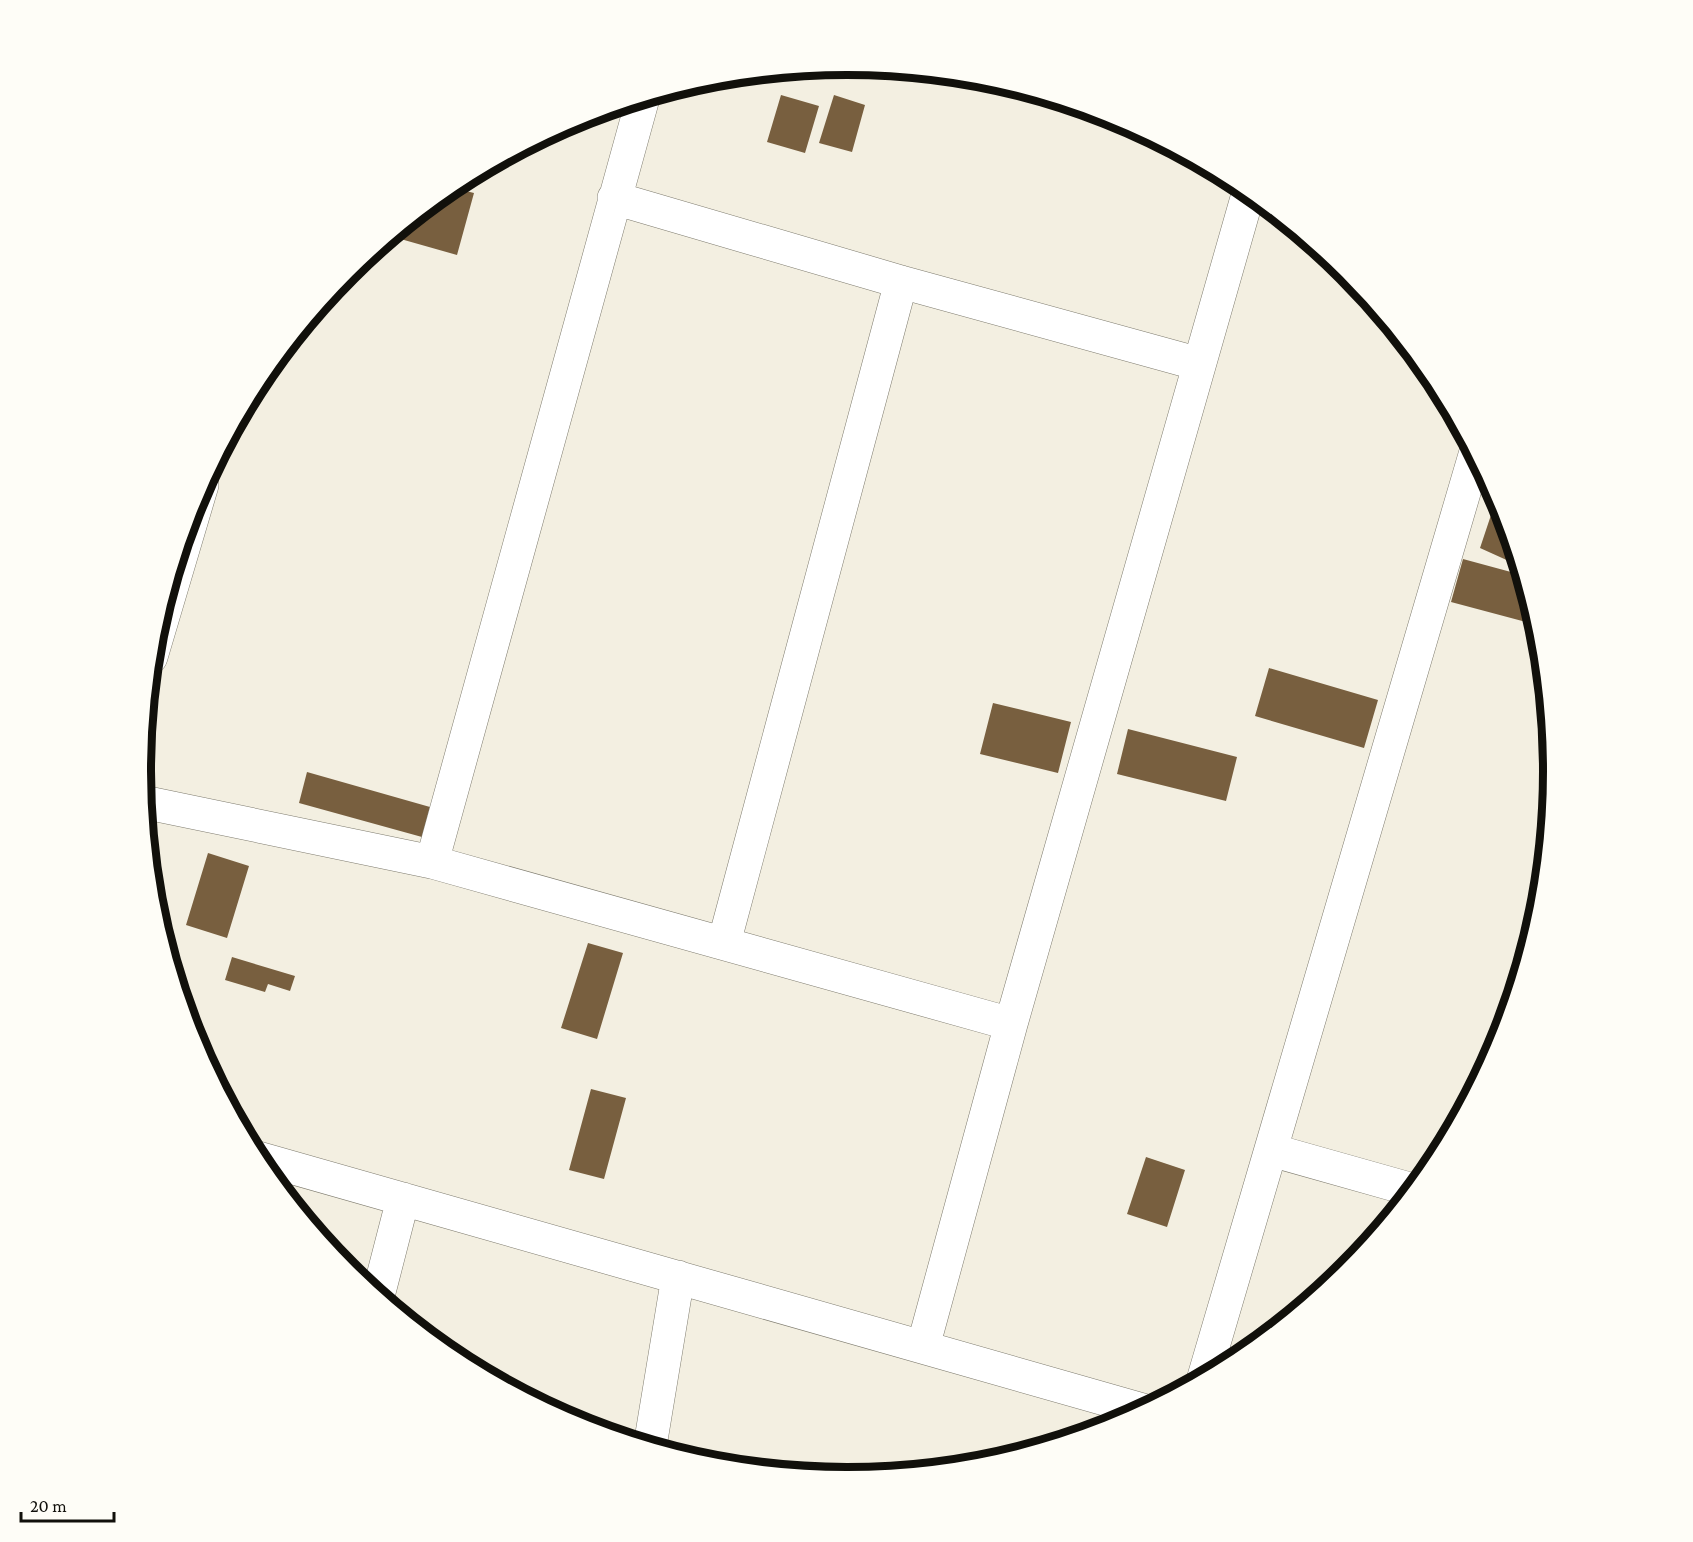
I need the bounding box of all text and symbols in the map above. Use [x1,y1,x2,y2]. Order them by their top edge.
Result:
scale bar [21,1485,114,1523]
text: 20 m [30,1496,67,1516]

